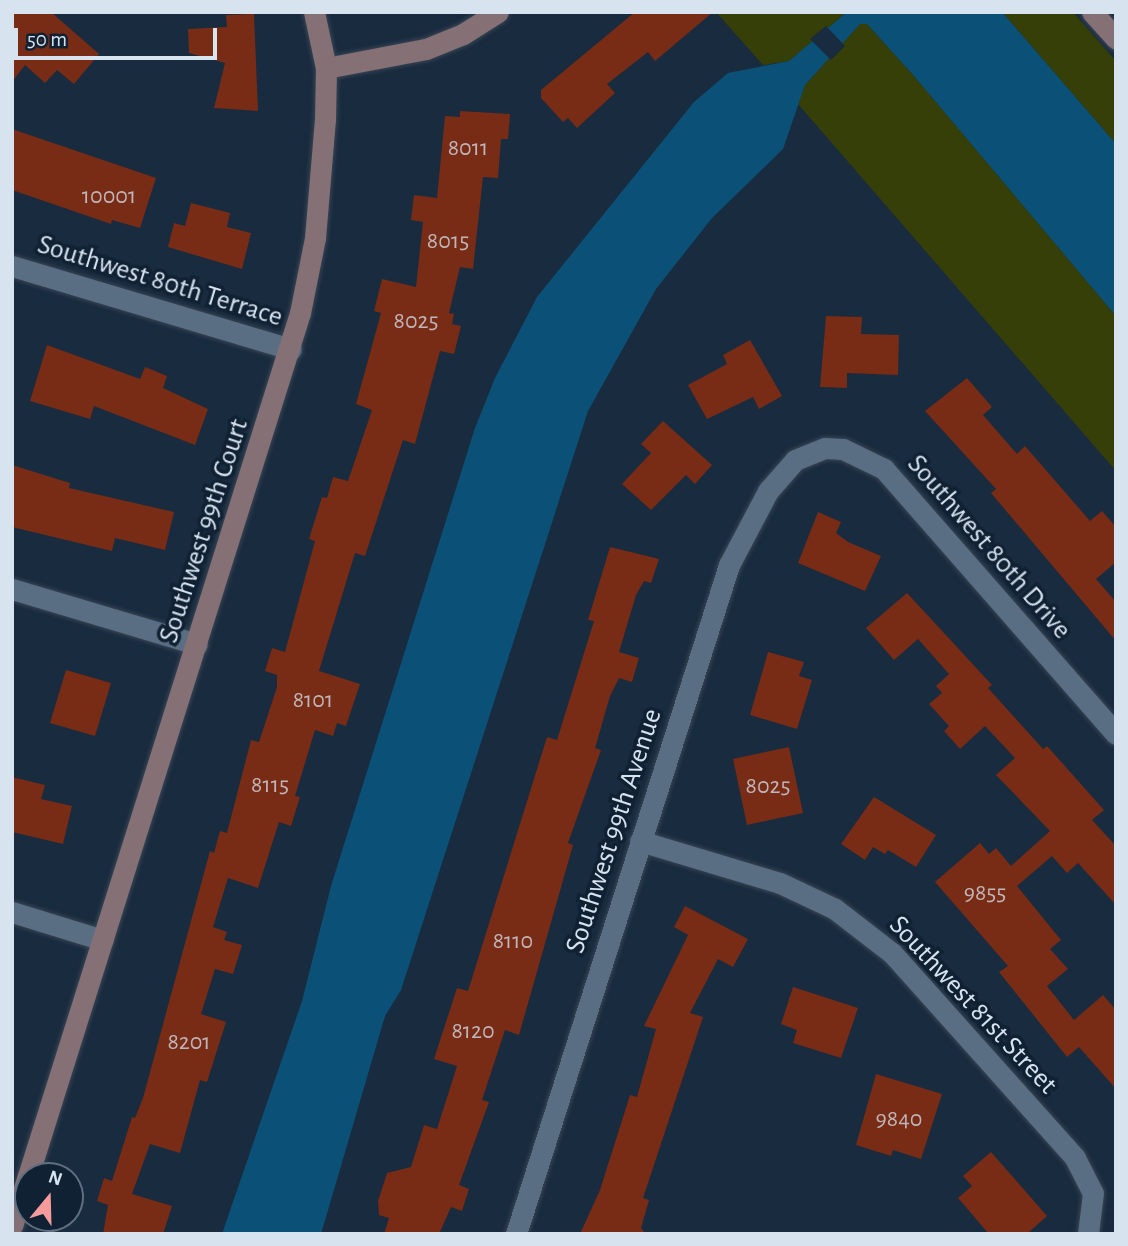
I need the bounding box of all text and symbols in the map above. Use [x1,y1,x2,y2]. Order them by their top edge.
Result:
scale bar [18,14,220,58]
text: 50 m [27,29,67,50]
house number: 8011 [448,135,488,163]
house number: 10001 [82,183,136,211]
street label: Southwest 80th Terrace [33,228,287,334]
house number: 8015 [427,228,469,256]
house number: 8025 [394,308,438,336]
street label: Southwest 99th Court [152,415,256,647]
street label: Southwest 80th Drive [900,448,1078,646]
house number: 8101 [293,687,333,715]
street label: Southwest 99th Avenue [559,705,669,957]
house number: 8115 [251,772,289,800]
house number: 8025 [746,773,790,801]
house number: 9855 [964,880,1006,908]
street label: Southwest 81st Street [882,909,1064,1101]
house number: 8110 [493,928,533,956]
house number: 8120 [451,1018,495,1046]
house number: 8201 [167,1029,211,1057]
house number: 9840 [876,1106,922,1134]
north arrow [14,1162,84,1232]
text: N [46,1167,65,1190]

